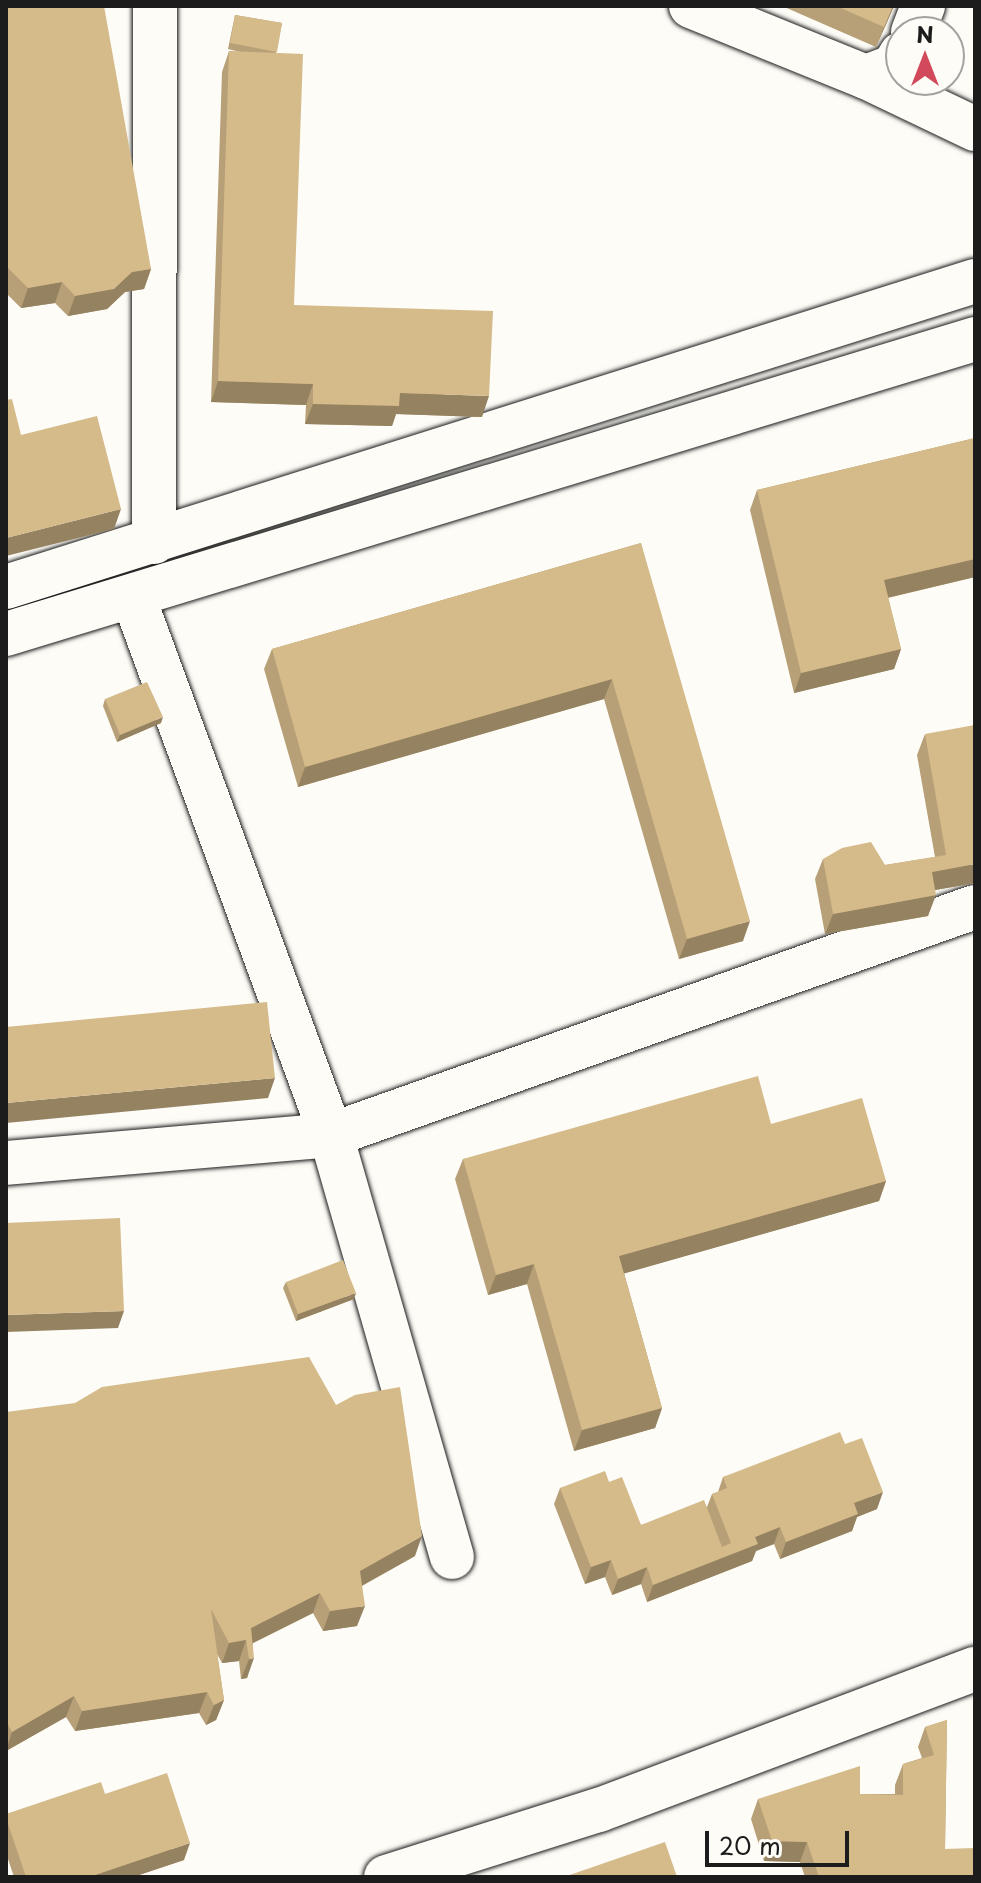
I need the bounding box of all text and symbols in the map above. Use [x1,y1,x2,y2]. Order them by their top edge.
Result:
north arrow [885,16,965,96]
text: N [916,17,934,50]
scale bar [709,1815,853,1865]
text: 20 m [719,1827,781,1863]

